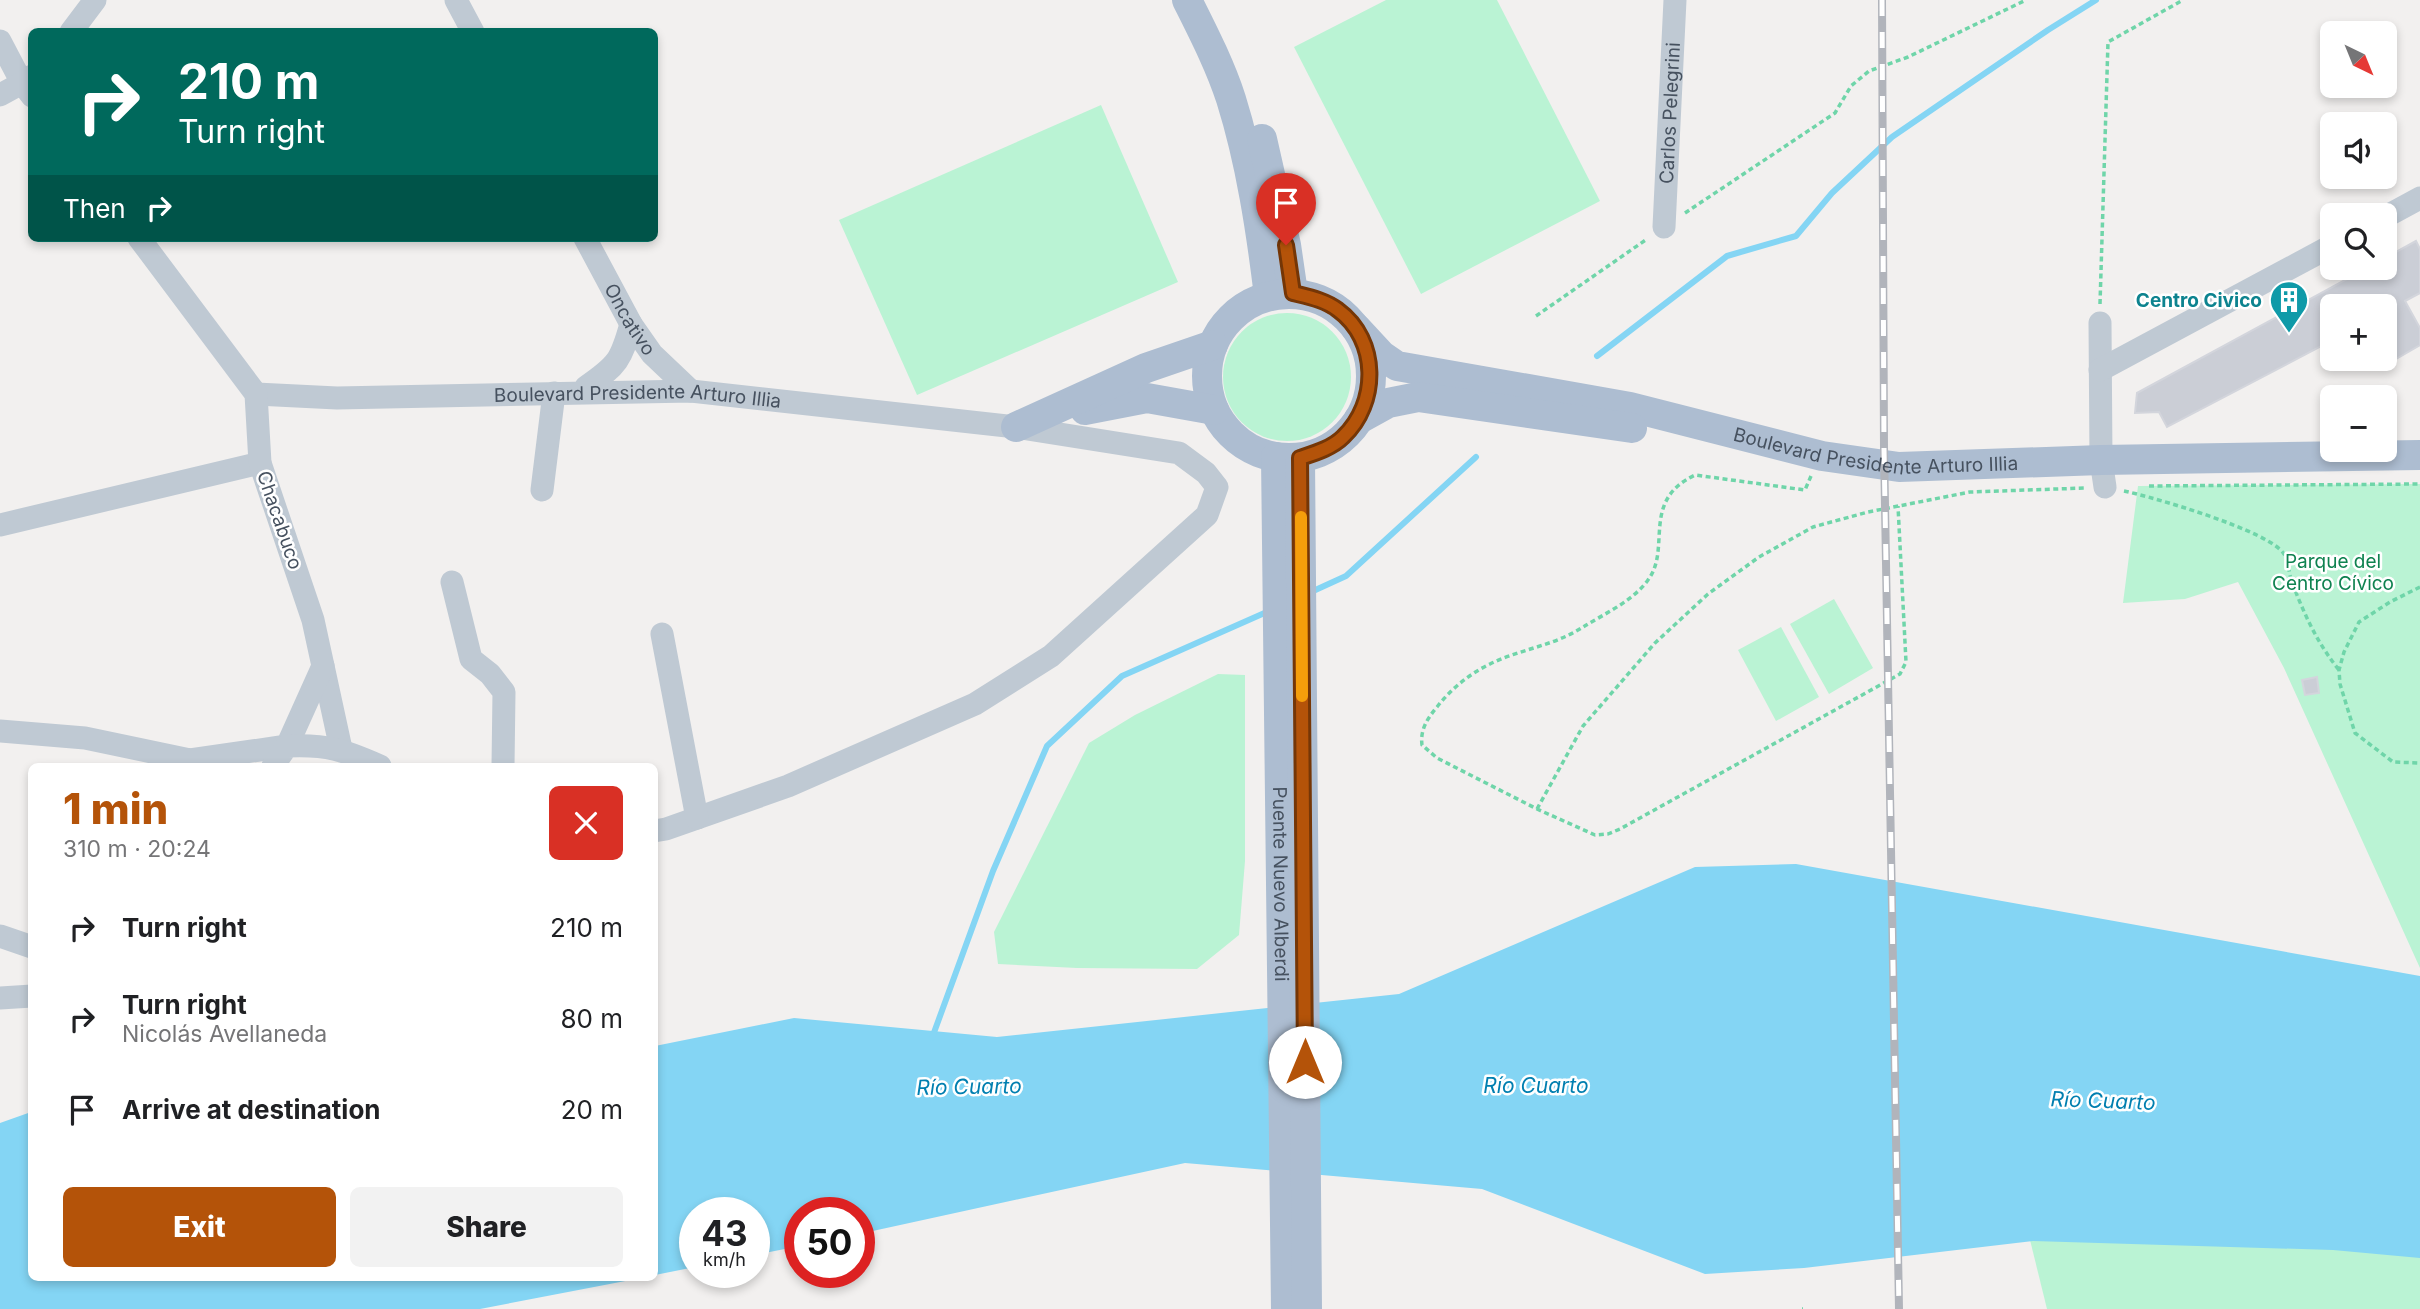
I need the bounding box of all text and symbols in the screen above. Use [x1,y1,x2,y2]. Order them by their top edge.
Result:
north arrow [2320,21,2398,98]
map controls [2320,21,2397,462]
street label: Carlos Pelegrini [1655,42,1685,185]
text: 210 m [178,52,319,111]
icon: right [63,56,154,147]
text: Turn right [178,112,325,151]
button: sound [2320,112,2397,189]
pin [1256,173,1316,245]
icon: arrive [1267,184,1305,222]
icon: right [140,189,178,227]
text: Then [63,193,126,224]
button: search [2320,203,2397,280]
building icon: Centro Civico [2268,279,2310,334]
street label: Oncativo [599,280,660,360]
place label: Centro Civico [2136,289,2262,312]
button: + [2320,294,2397,371]
street label: Boulevard Presidente Arturo Illia [494,380,782,413]
button: − [2320,385,2397,462]
street label: Boulevard Presidente Arturo Illia [1731,423,2019,480]
street label: Chacabuco [252,468,307,572]
park label: Parque del Centro Cívico [2272,550,2394,595]
text: 1 min [63,783,168,834]
button: close [549,786,623,860]
street label: Puente Nuevo Alberdi [1268,786,1293,982]
text: 310 m · 20:24 [63,835,211,863]
icon: right [63,909,101,947]
text: Turn right [122,912,247,943]
text: 210 m [550,912,623,943]
text: Turn right [122,989,247,1020]
icon: right [63,1000,101,1038]
text: 80 m [560,1003,623,1034]
text: Nicolás Avellaneda [122,1020,327,1048]
position arrow [1268,1025,1342,1099]
water label: Río Cuarto [916,1073,1022,1100]
water label: Río Cuarto [1483,1073,1589,1098]
water label: Río Cuarto [2050,1086,2156,1115]
icon: arrive [63,1091,101,1129]
text: Arrive at destination [122,1094,381,1125]
text: 20 m [561,1094,623,1125]
button: Exit [63,1187,336,1267]
button: Share [350,1187,623,1267]
speed limit sign: 50 [784,1197,875,1288]
text: 43 [701,1212,748,1254]
text: km/h [703,1249,746,1270]

